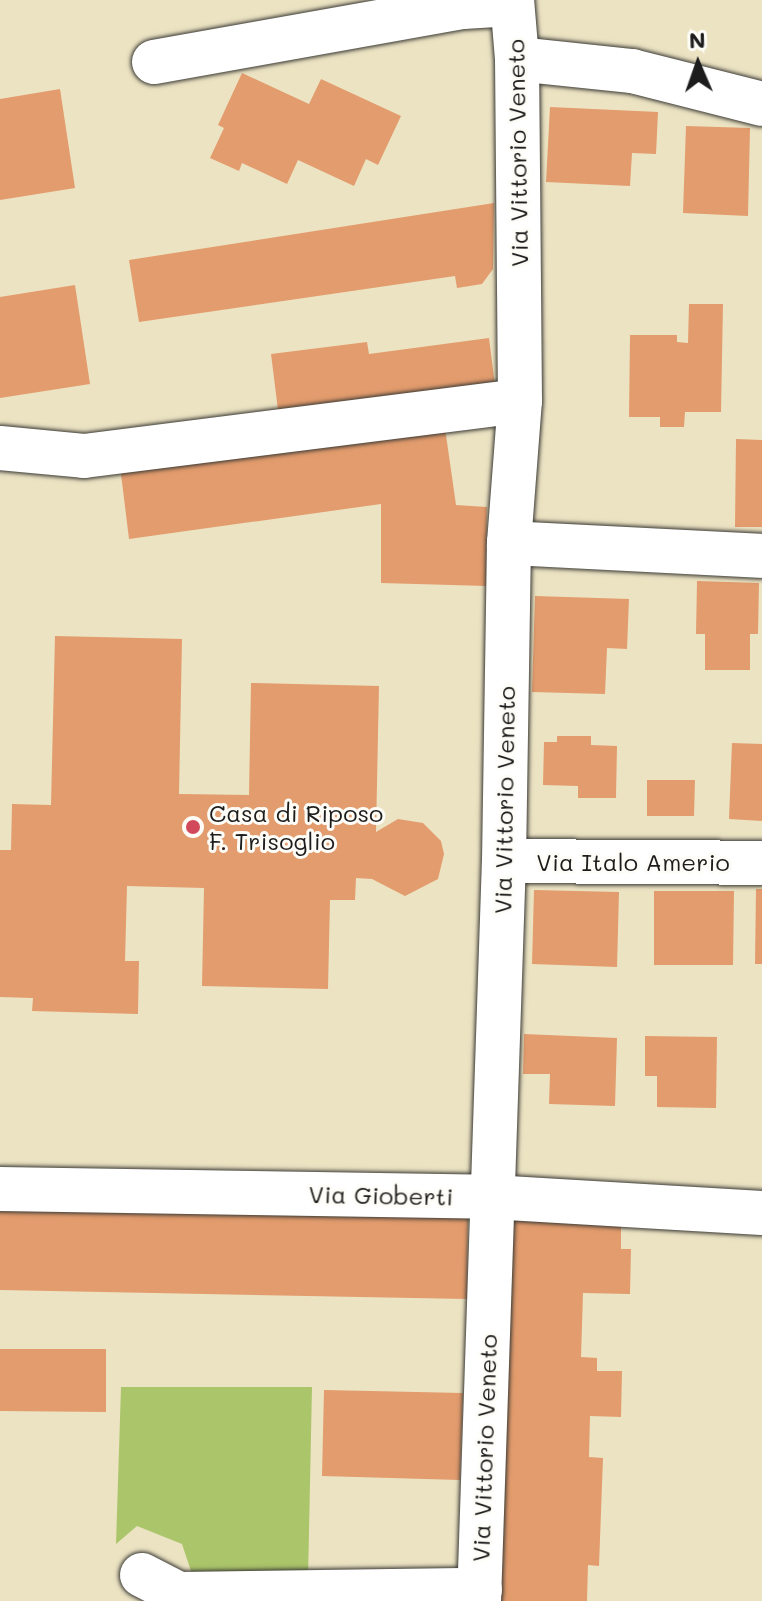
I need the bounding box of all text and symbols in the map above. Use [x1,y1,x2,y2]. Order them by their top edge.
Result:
north arrow [658,24,738,104]
text: N [688,25,706,54]
street label: Via Vittorio Veneto [501,39,533,267]
street label: Via Vittorio Veneto [488,686,520,914]
place label: Casa di Riposo F. Trisoglio [209,799,383,855]
marker: Casa di Riposo F. Trisoglio [184,818,202,836]
street label: Via Italo Amerio [536,848,730,876]
street label: Via Gioberti [308,1179,454,1211]
street label: Via Vittorio Veneto [466,1334,502,1562]

